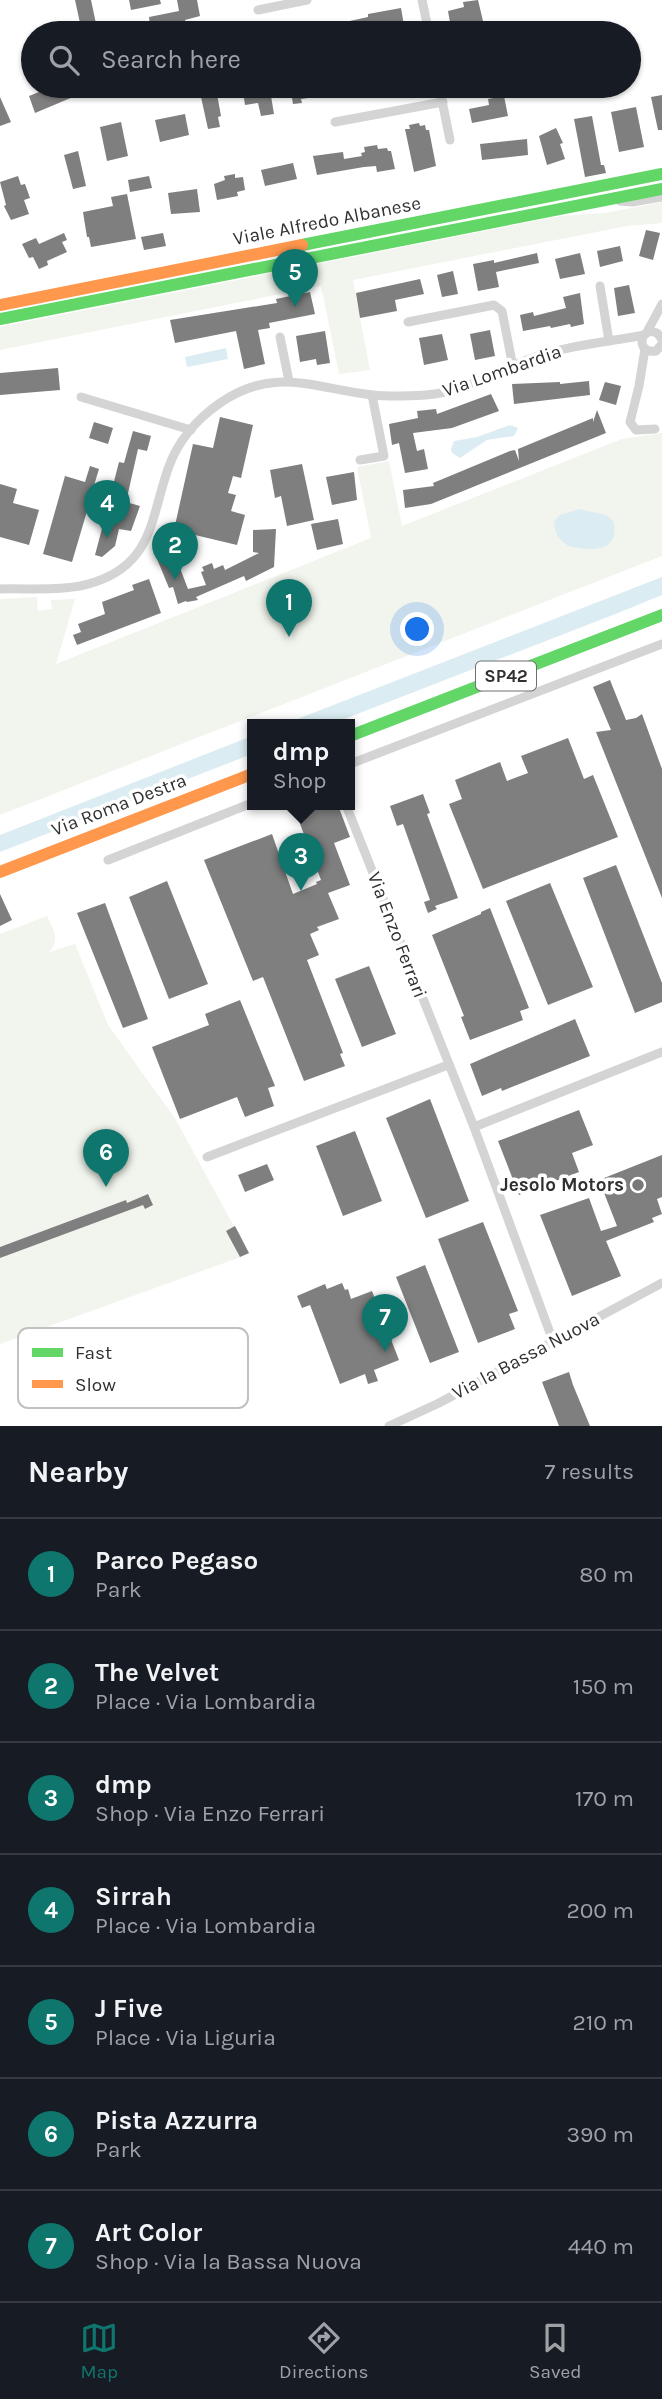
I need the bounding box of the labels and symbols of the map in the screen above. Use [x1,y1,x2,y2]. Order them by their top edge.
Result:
street label: Viale Alfredo Albanese [231,192,423,250]
pin: 5 [272,249,318,307]
street label: Via Lombardia [440,340,564,402]
pin: 4 [84,480,130,538]
pin: 2 [152,522,198,580]
pin: 1 [266,579,312,637]
your location [400,612,434,646]
road number: SP42 [476,662,536,690]
street label: Via Roma Destra [48,769,190,841]
pin: 3 [278,833,324,891]
street label: Via Enzo Ferrari [363,869,431,1001]
pin: 6 [83,1129,129,1187]
place label: Jesolo Motors [500,1174,624,1196]
marker: Jesolo Motors [630,1177,646,1193]
pin: 7 [362,1294,408,1352]
street label: Via la Bassa Nuova [449,1308,603,1404]
legend [18,1328,248,1408]
text: Fast [75,1342,112,1364]
text: Slow [75,1374,116,1396]

